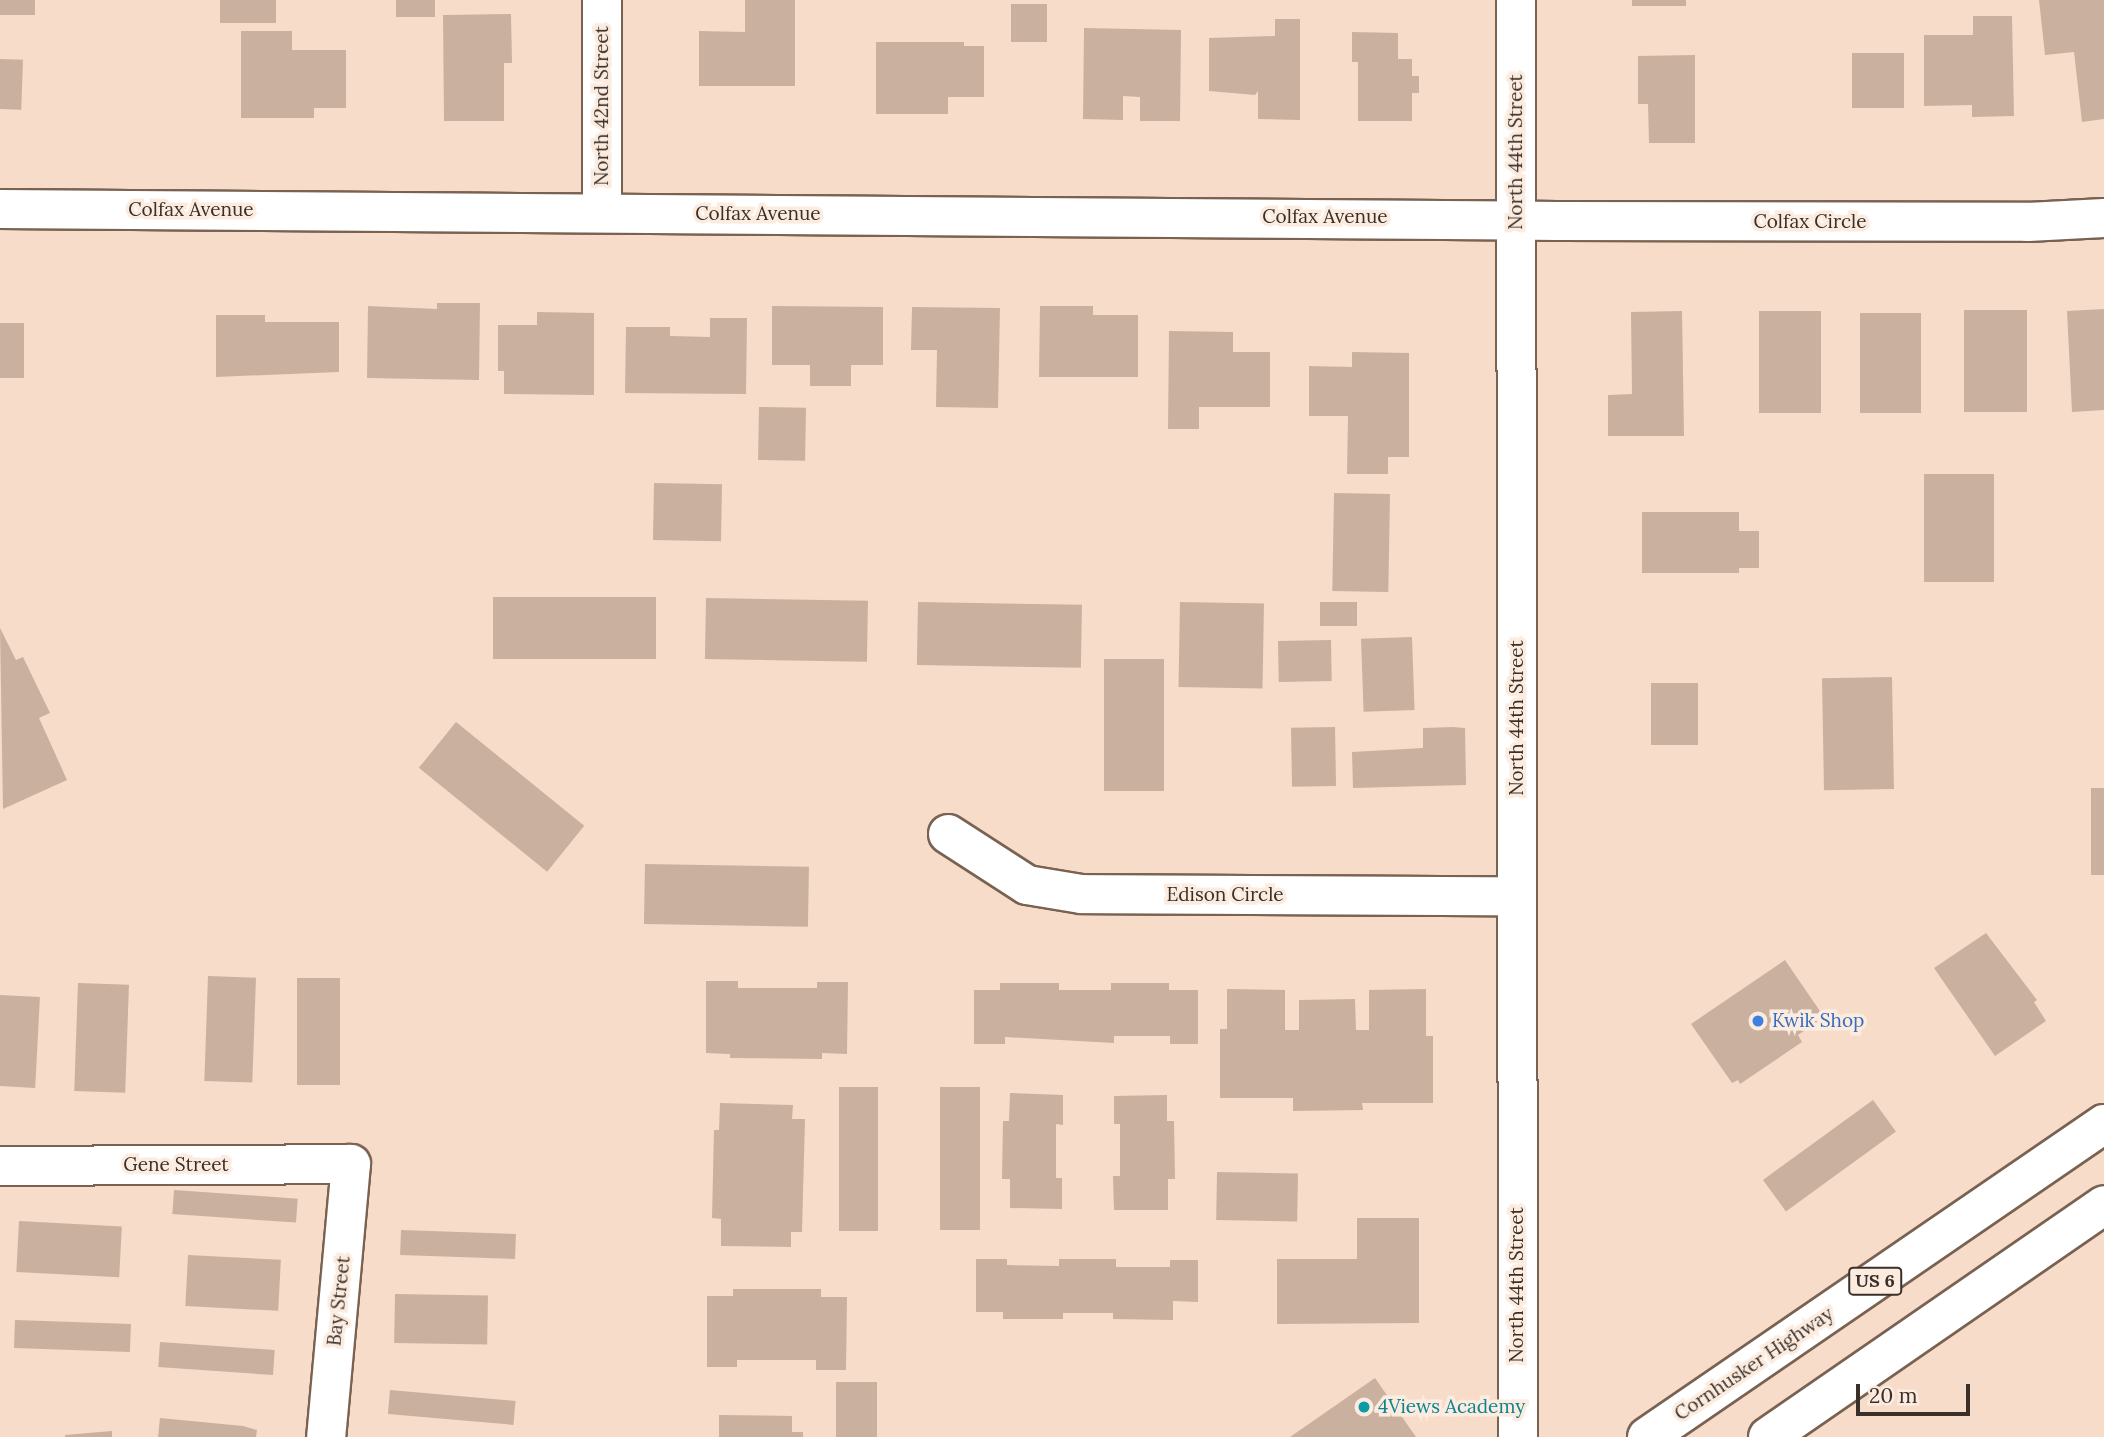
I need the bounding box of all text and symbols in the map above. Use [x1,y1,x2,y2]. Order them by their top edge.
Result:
street label: North 42nd Street [591,26,613,186]
street label: North 44th Street [1505,74,1527,230]
street label: Colfax Avenue [128,199,254,221]
street label: Colfax Avenue [695,203,821,225]
street label: Colfax Avenue [1262,206,1388,228]
street label: Colfax Circle [1753,211,1867,233]
street label: North 44th Street [1506,640,1528,796]
street label: Edison Circle [1166,884,1284,906]
place label: Kwik Shop [1772,1010,1864,1032]
marker: Kwik Shop [1750,1013,1766,1029]
street label: Gene Street [123,1154,229,1176]
street label: North 44th Street [1506,1207,1528,1363]
street label: Bay Street [323,1255,355,1347]
road number: US 6 [1847,1266,1903,1296]
street label: Cornhusker Highway [1670,1302,1838,1426]
scale bar [1859,1370,1973,1414]
text: 20 m [1869,1382,1918,1409]
place label: 4Views Academy [1378,1396,1525,1418]
marker: 4Views Academy [1356,1399,1372,1415]

